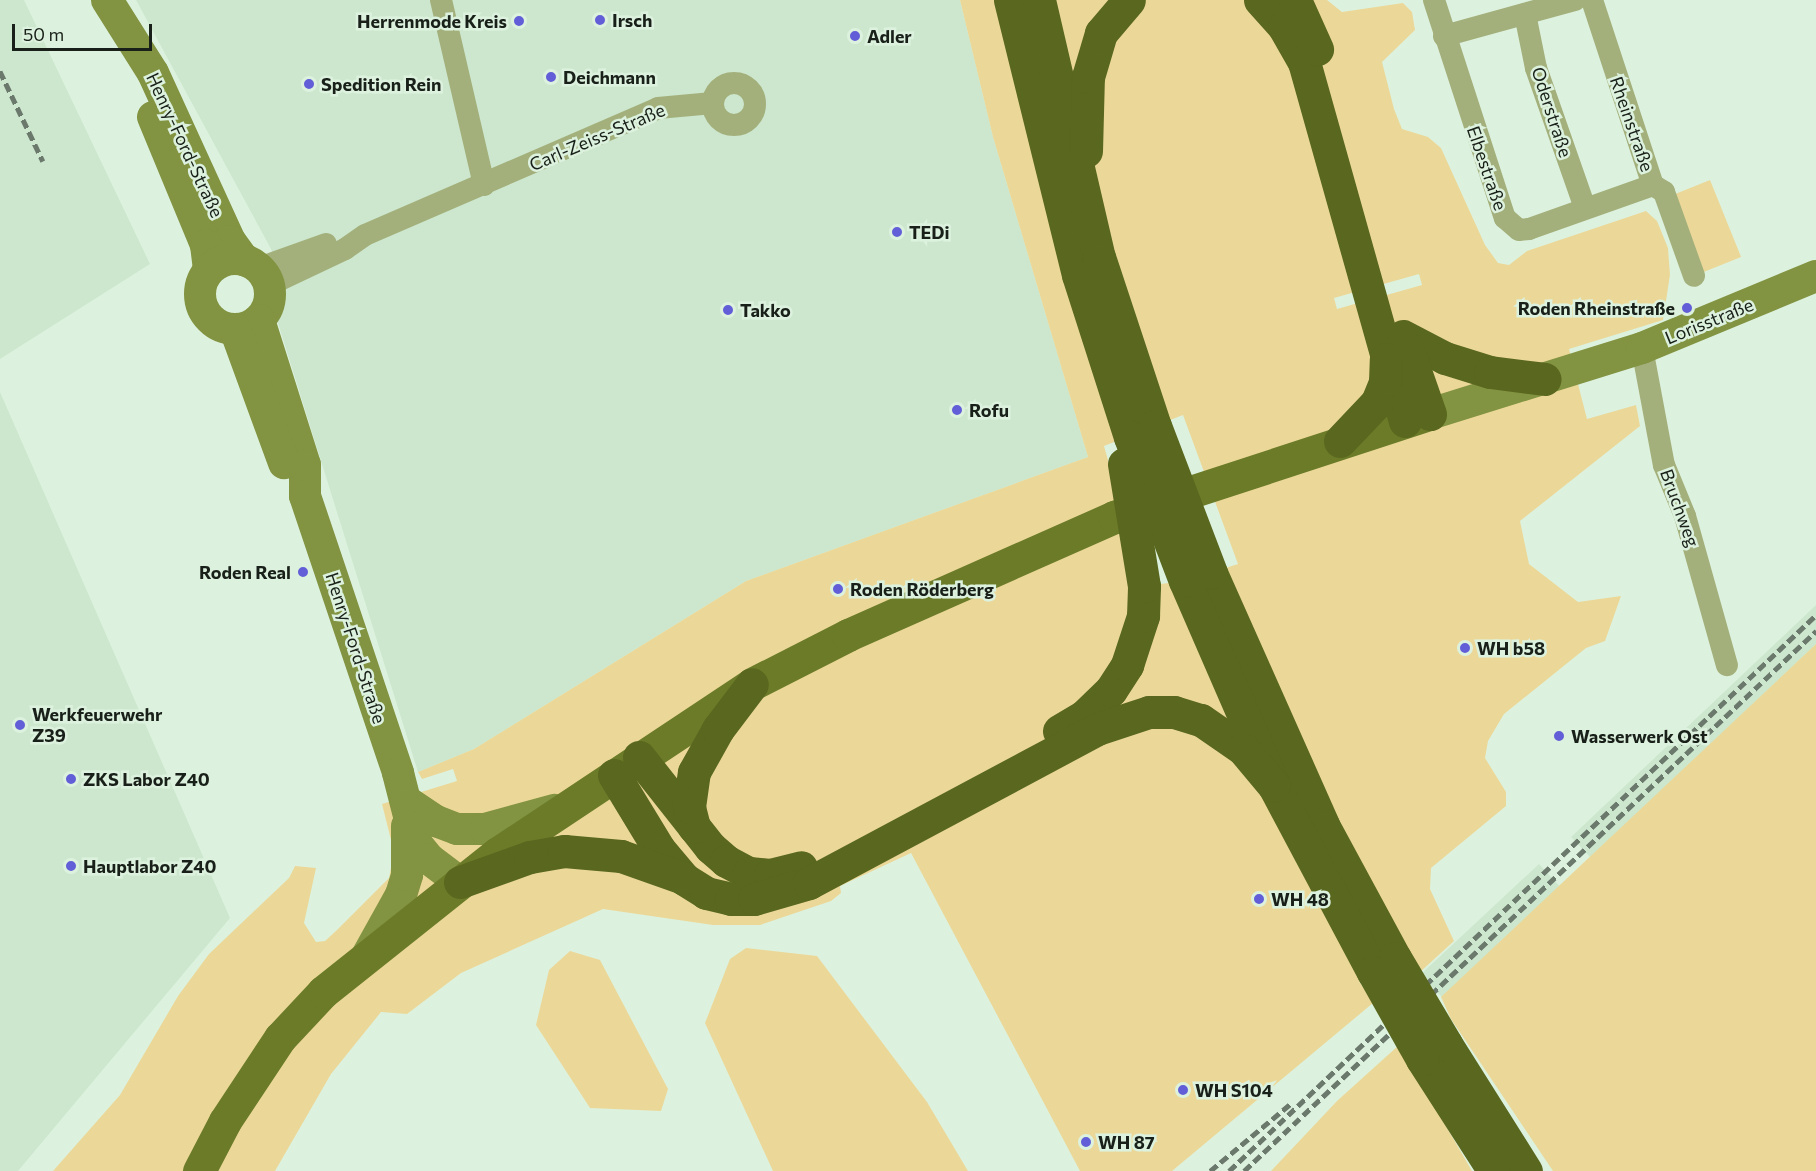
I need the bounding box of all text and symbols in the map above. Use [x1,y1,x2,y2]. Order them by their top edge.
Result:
place label: Irsch [612,9,652,31]
place label: Herrenmode Kreis [357,10,507,32]
scale bar [15,12,154,50]
marker: Irsch [593,13,607,27]
marker: Herrenmode Kreis [512,14,526,28]
text: 50 m [23,23,64,45]
place label: Adler [867,25,912,47]
marker: Adler [848,29,862,43]
street label: Oderstraße [1527,64,1577,160]
place label: Deichmann [563,66,656,88]
street label: Henry-Ford-Straße [142,69,228,221]
marker: Deichmann [544,70,558,84]
place label: Spedition Rein [321,73,441,95]
street label: Rheinstraße [1606,74,1658,174]
marker: Spedition Rein [302,77,316,91]
street label: Carl-Zeiss-Straße [526,99,668,175]
street label: Elbestraße [1463,123,1511,213]
place label: TEDi [909,221,950,243]
marker: TEDi [890,225,904,239]
street label: Lorisstraße [1662,293,1756,349]
place label: Roden Rheinstraße [1518,297,1675,319]
place label: Takko [740,299,791,321]
marker: Roden Rheinstraße [1680,301,1694,315]
marker: Takko [721,303,735,317]
place label: Rofu [969,399,1009,421]
marker: Rofu [950,403,964,417]
street label: Bruchweg [1656,466,1704,550]
place label: Roden Real [199,561,291,583]
marker: Roden Real [296,565,310,579]
street label: Henry-Ford-Straße [321,570,391,726]
place label: Roden Röderberg [850,578,994,600]
marker: Roden Röderberg [831,582,845,596]
place label: WH b58 [1477,637,1545,659]
marker: WH b58 [1458,641,1472,655]
place label: Werkfeuerwehr Z39 [32,704,162,746]
marker: Werkfeuerwehr Z39 [13,718,27,732]
place label: Wasserwerk Ost [1571,725,1708,747]
marker: Wasserwerk Ost [1552,729,1566,743]
place label: ZKS Labor Z40 [83,768,210,790]
marker: ZKS Labor Z40 [64,772,78,786]
place label: Hauptlabor Z40 [83,855,216,877]
marker: Hauptlabor Z40 [64,859,78,873]
place label: WH 48 [1271,888,1329,910]
marker: WH 48 [1252,892,1266,906]
place label: WH S104 [1195,1079,1273,1101]
marker: WH S104 [1176,1083,1190,1097]
place label: WH 87 [1098,1131,1155,1153]
marker: WH 87 [1079,1135,1093,1149]

